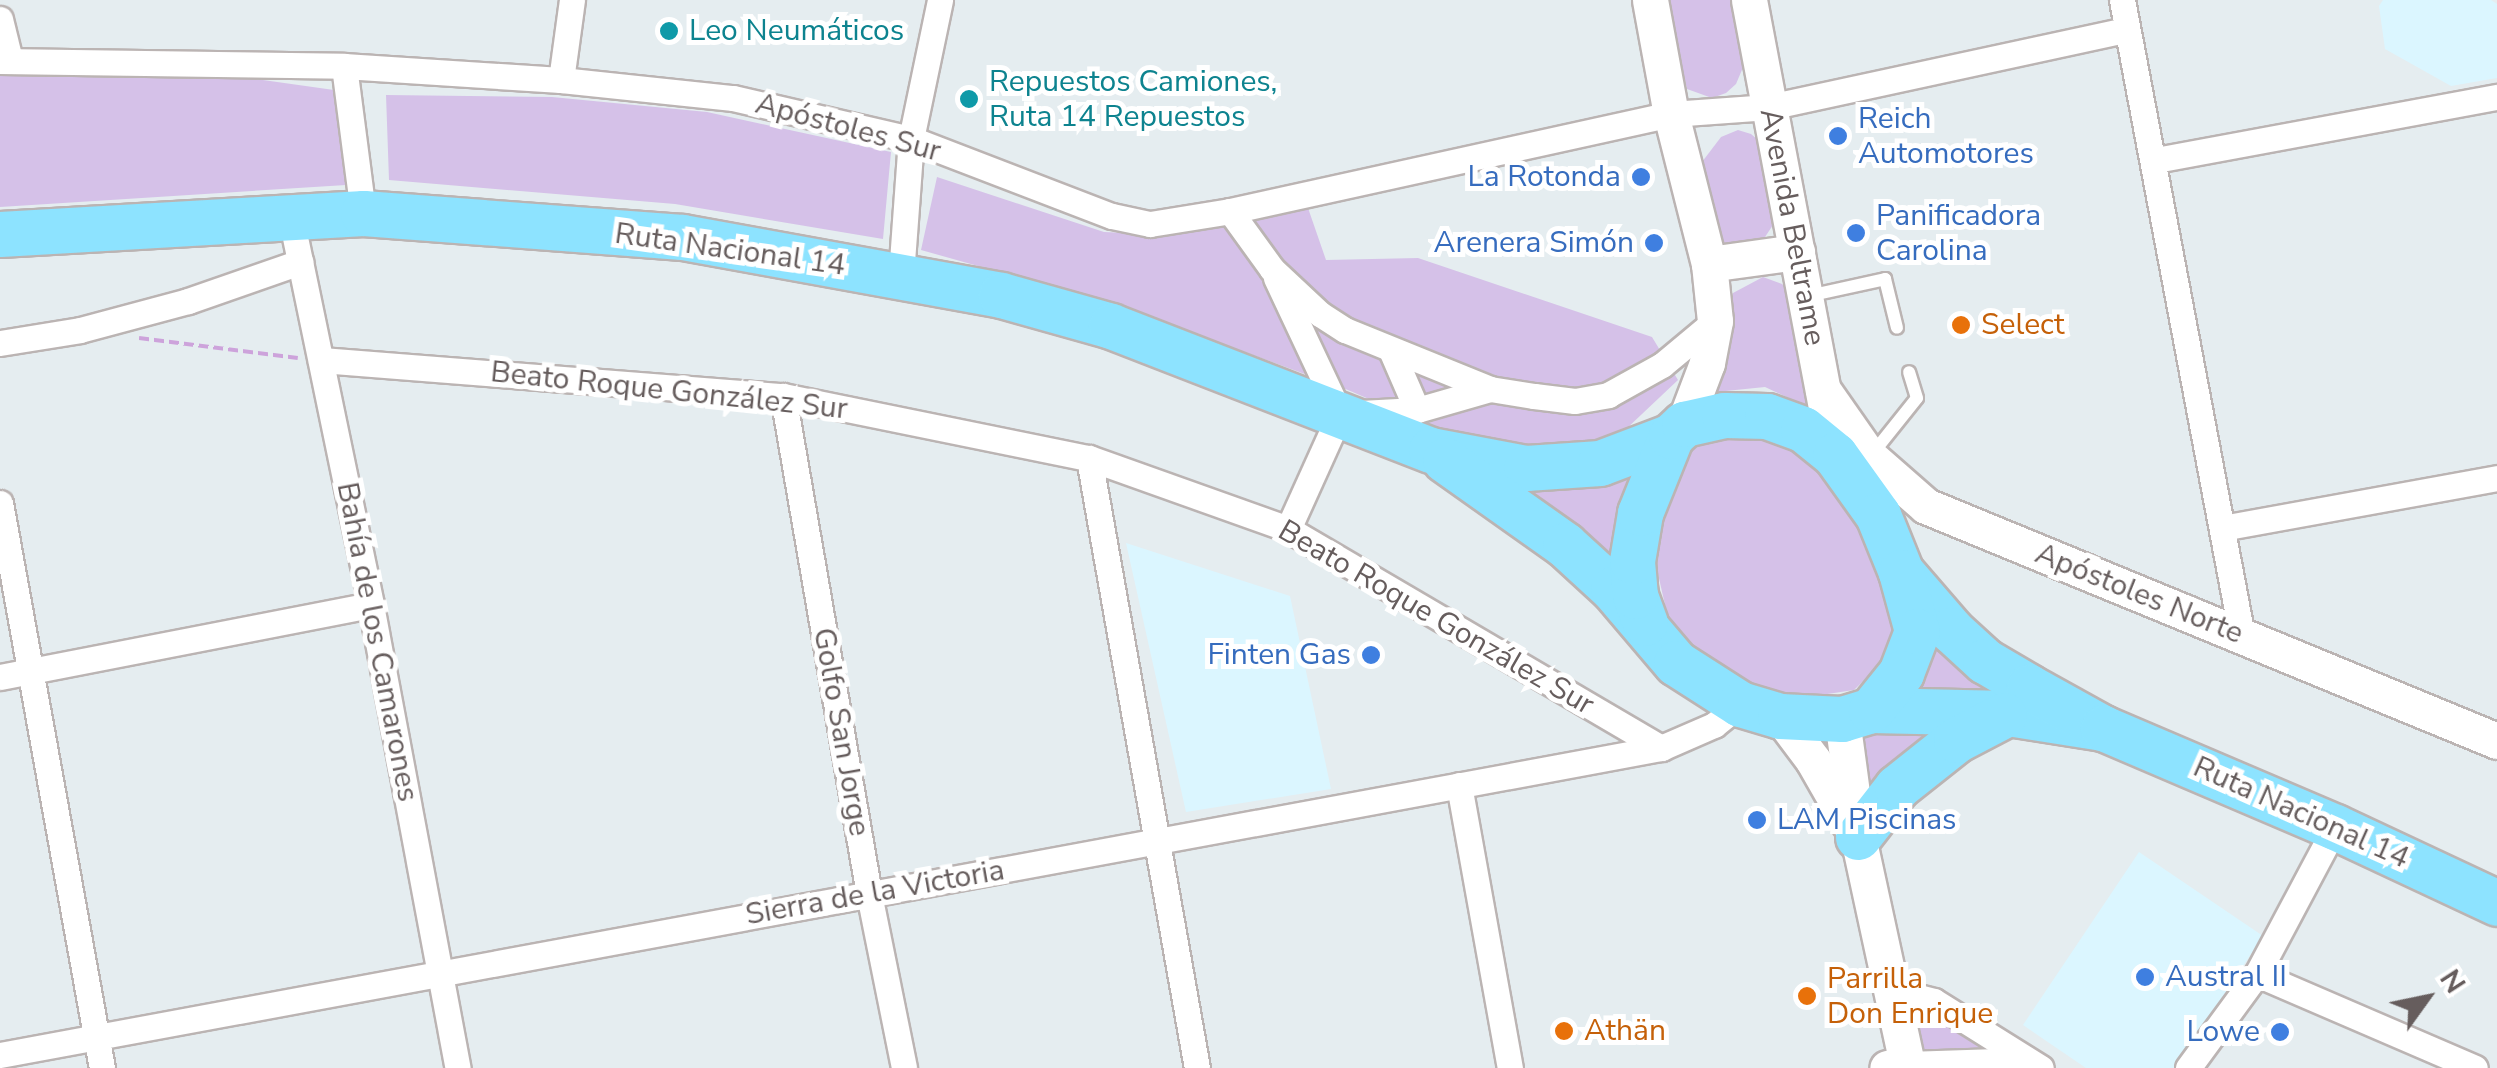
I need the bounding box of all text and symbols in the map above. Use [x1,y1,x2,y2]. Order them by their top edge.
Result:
place label: Leo Neumáticos [689,13,904,49]
marker: Leo Neumáticos [658,20,680,42]
place label: Repuestos Camiones, Ruta 14 Repuestos [989,64,1277,134]
street label: Apóstoles Sur [751,86,945,170]
marker: Repuestos Camiones, Ruta 14 Repuestos [958,88,980,110]
place label: Reich Automotores [1858,101,2034,172]
street label: Avenida Beltrame [1751,105,1833,349]
marker: Reich Automotores [1827,125,1849,147]
place label: La Rotonda [1467,159,1621,195]
marker: La Rotonda [1630,166,1652,188]
place label: Panificadora Carolina [1876,198,2041,268]
street label: Ruta Nacional 14 [613,216,847,284]
marker: Panificadora Carolina [1845,222,1867,244]
place label: Arenera Simón [1434,225,1634,261]
marker: Arenera Simón [1643,232,1665,254]
place label: Select [1981,307,2065,343]
marker: Select [1950,314,1972,336]
street label: Beato Roque González Sur [489,354,849,428]
street label: Bahía de los Camarones [328,479,426,805]
street label: Beato Roque González Sur [1272,513,1600,723]
street label: Apóstoles Norte [2030,536,2248,652]
street label: Golfo San Jorge [805,625,877,839]
place label: Finten Gas [1207,637,1351,673]
marker: Finten Gas [1360,644,1382,666]
street label: Ruta Nacional 14 [2188,749,2414,877]
place label: LAM Piscinas [1777,802,1957,838]
marker: LAM Piscinas [1746,809,1768,831]
street label: Sierra de la Victoria [743,853,1007,933]
north arrow [2377,948,2477,1048]
place label: Austral II [2165,959,2287,995]
place label: Parrilla Don Enrique [1827,961,1993,1032]
text: N [2431,963,2474,1001]
marker: Austral II [2134,966,2156,988]
marker: Parrilla Don Enrique [1796,985,1818,1007]
place label: Athän [1584,1013,1666,1049]
place label: Lowe [2186,1014,2260,1050]
marker: Athän [1553,1020,1575,1042]
marker: Lowe [2269,1021,2291,1043]

